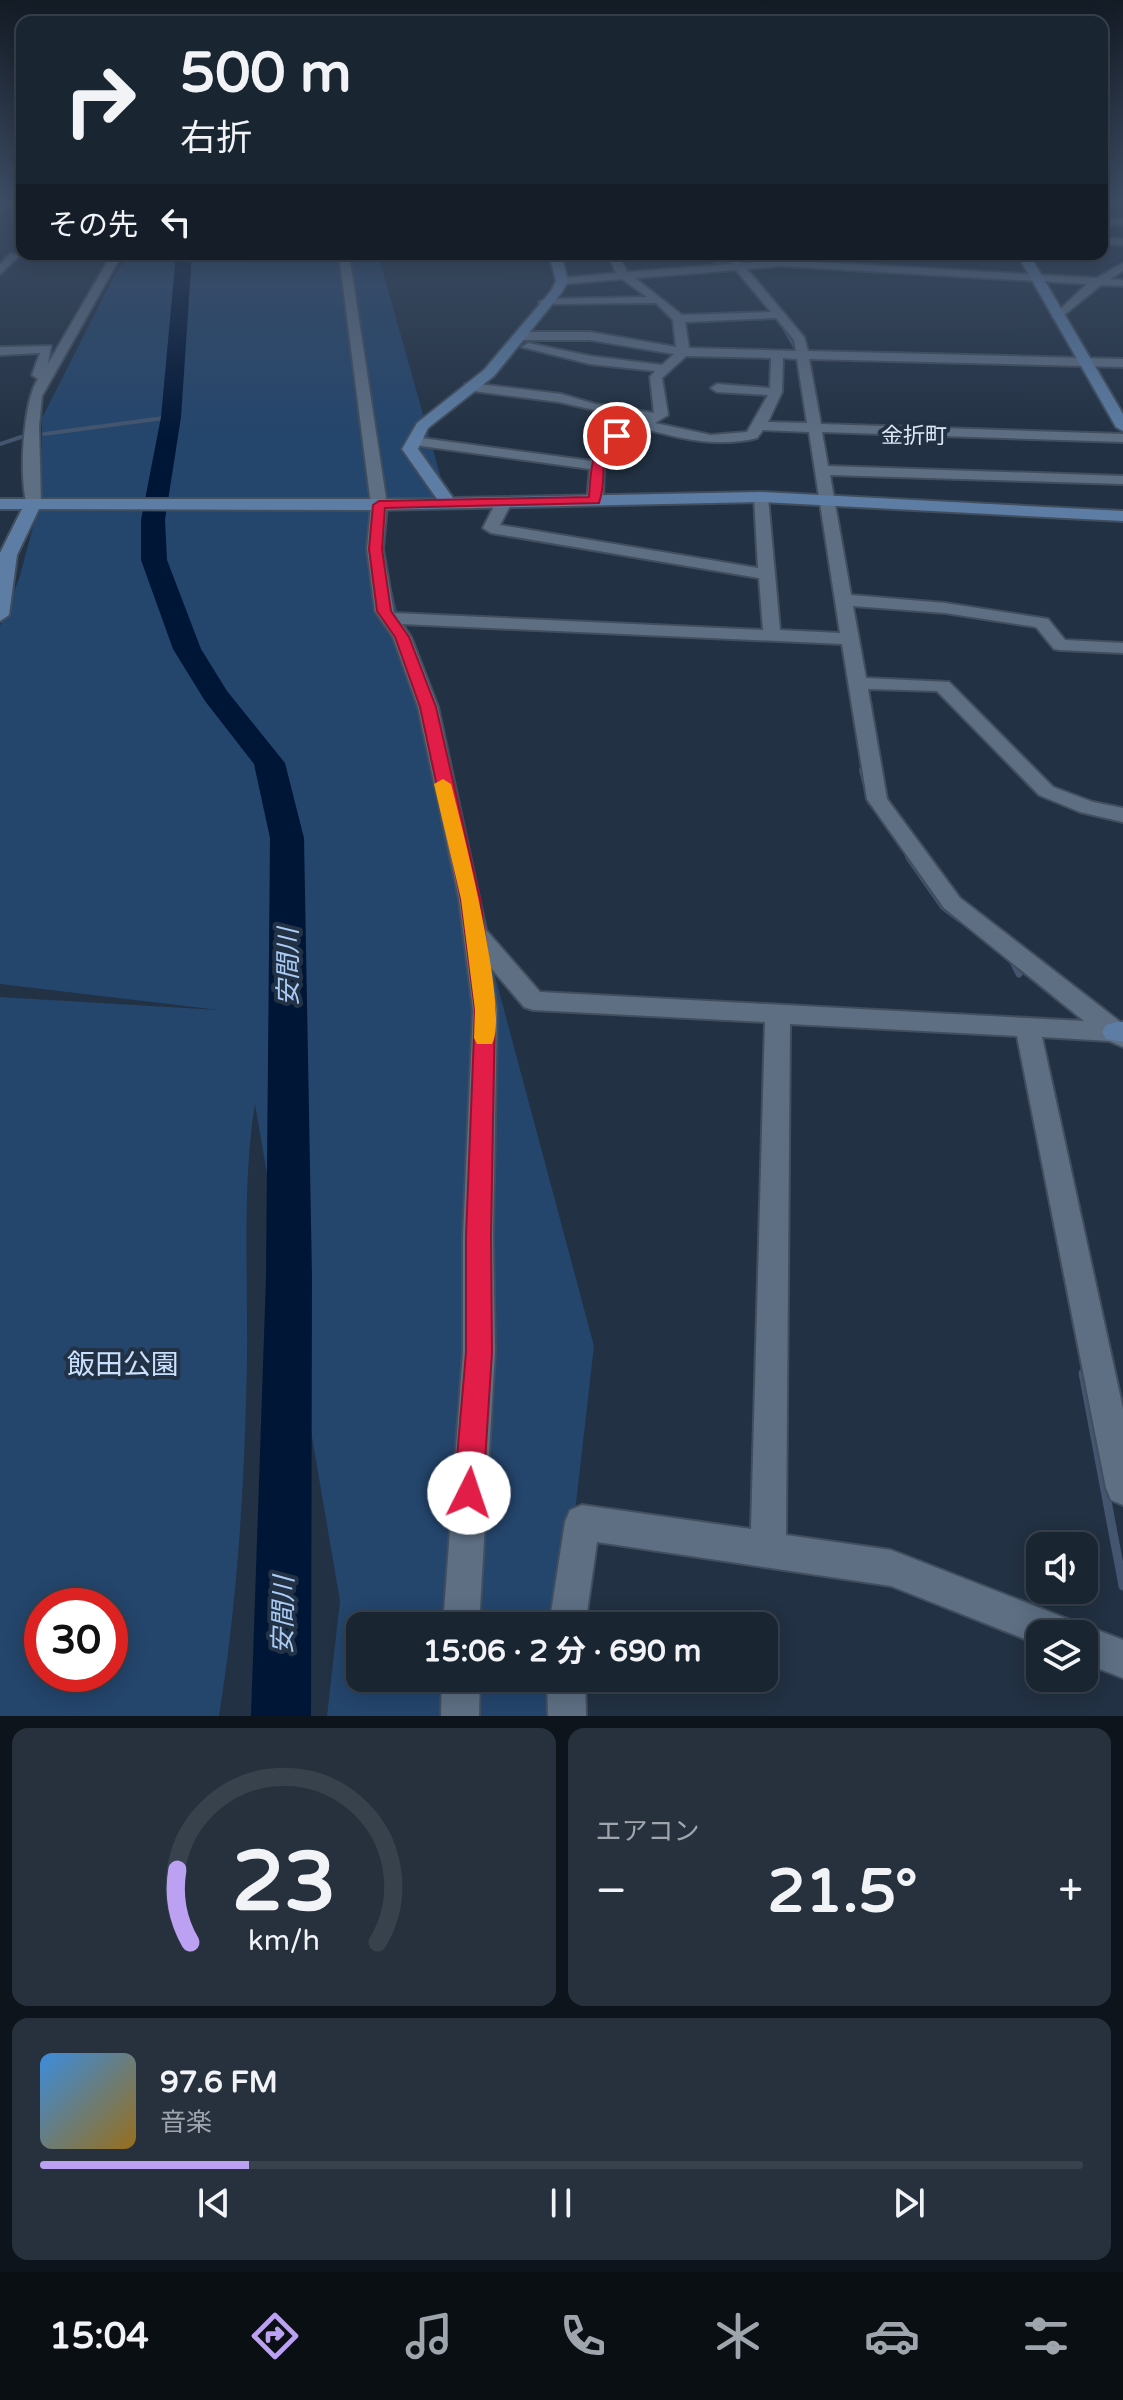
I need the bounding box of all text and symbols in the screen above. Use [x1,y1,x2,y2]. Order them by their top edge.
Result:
text: 500 m [180,40,351,107]
icon: right [48,48,152,152]
text: 右折 [180,117,252,160]
icon: left [154,200,198,244]
text: その先 [48,207,138,244]
pin [583,402,651,470]
icon: arrive [595,414,639,458]
district label: 金折町 [881,423,947,449]
water label: 安間川 [273,925,304,1006]
park label: 飯田公園 [67,1348,179,1382]
position arrow [427,1451,511,1535]
map controls [1026,1532,1098,1692]
button: sound [1026,1532,1098,1604]
water label: 安間川 [267,1573,300,1654]
speed limit sign: 30 [24,1588,128,1692]
button: layers [1026,1620,1098,1692]
text: 15:06 · 2 分 · 690 m [423,1633,701,1670]
text: エアコン [596,1816,700,1847]
text: 23 [232,1833,336,1933]
text: 21.5° [767,1856,918,1928]
text: − [596,1865,627,1918]
text: + [1058,1865,1083,1918]
text: km/h [248,1924,320,1958]
text: 97.6 FM [160,2064,278,2101]
text: 音楽 [160,2107,212,2138]
icon: previous [192,2181,236,2225]
icon: pause [539,2181,583,2225]
icon: next [887,2181,931,2225]
icon: directions [247,2308,303,2364]
icon: music [401,2308,457,2364]
icon: phone [555,2308,611,2364]
icon: climate [710,2308,766,2364]
icon: car [864,2308,920,2364]
icon: filters [1018,2308,1074,2364]
text: 15:04 [49,2315,149,2358]

